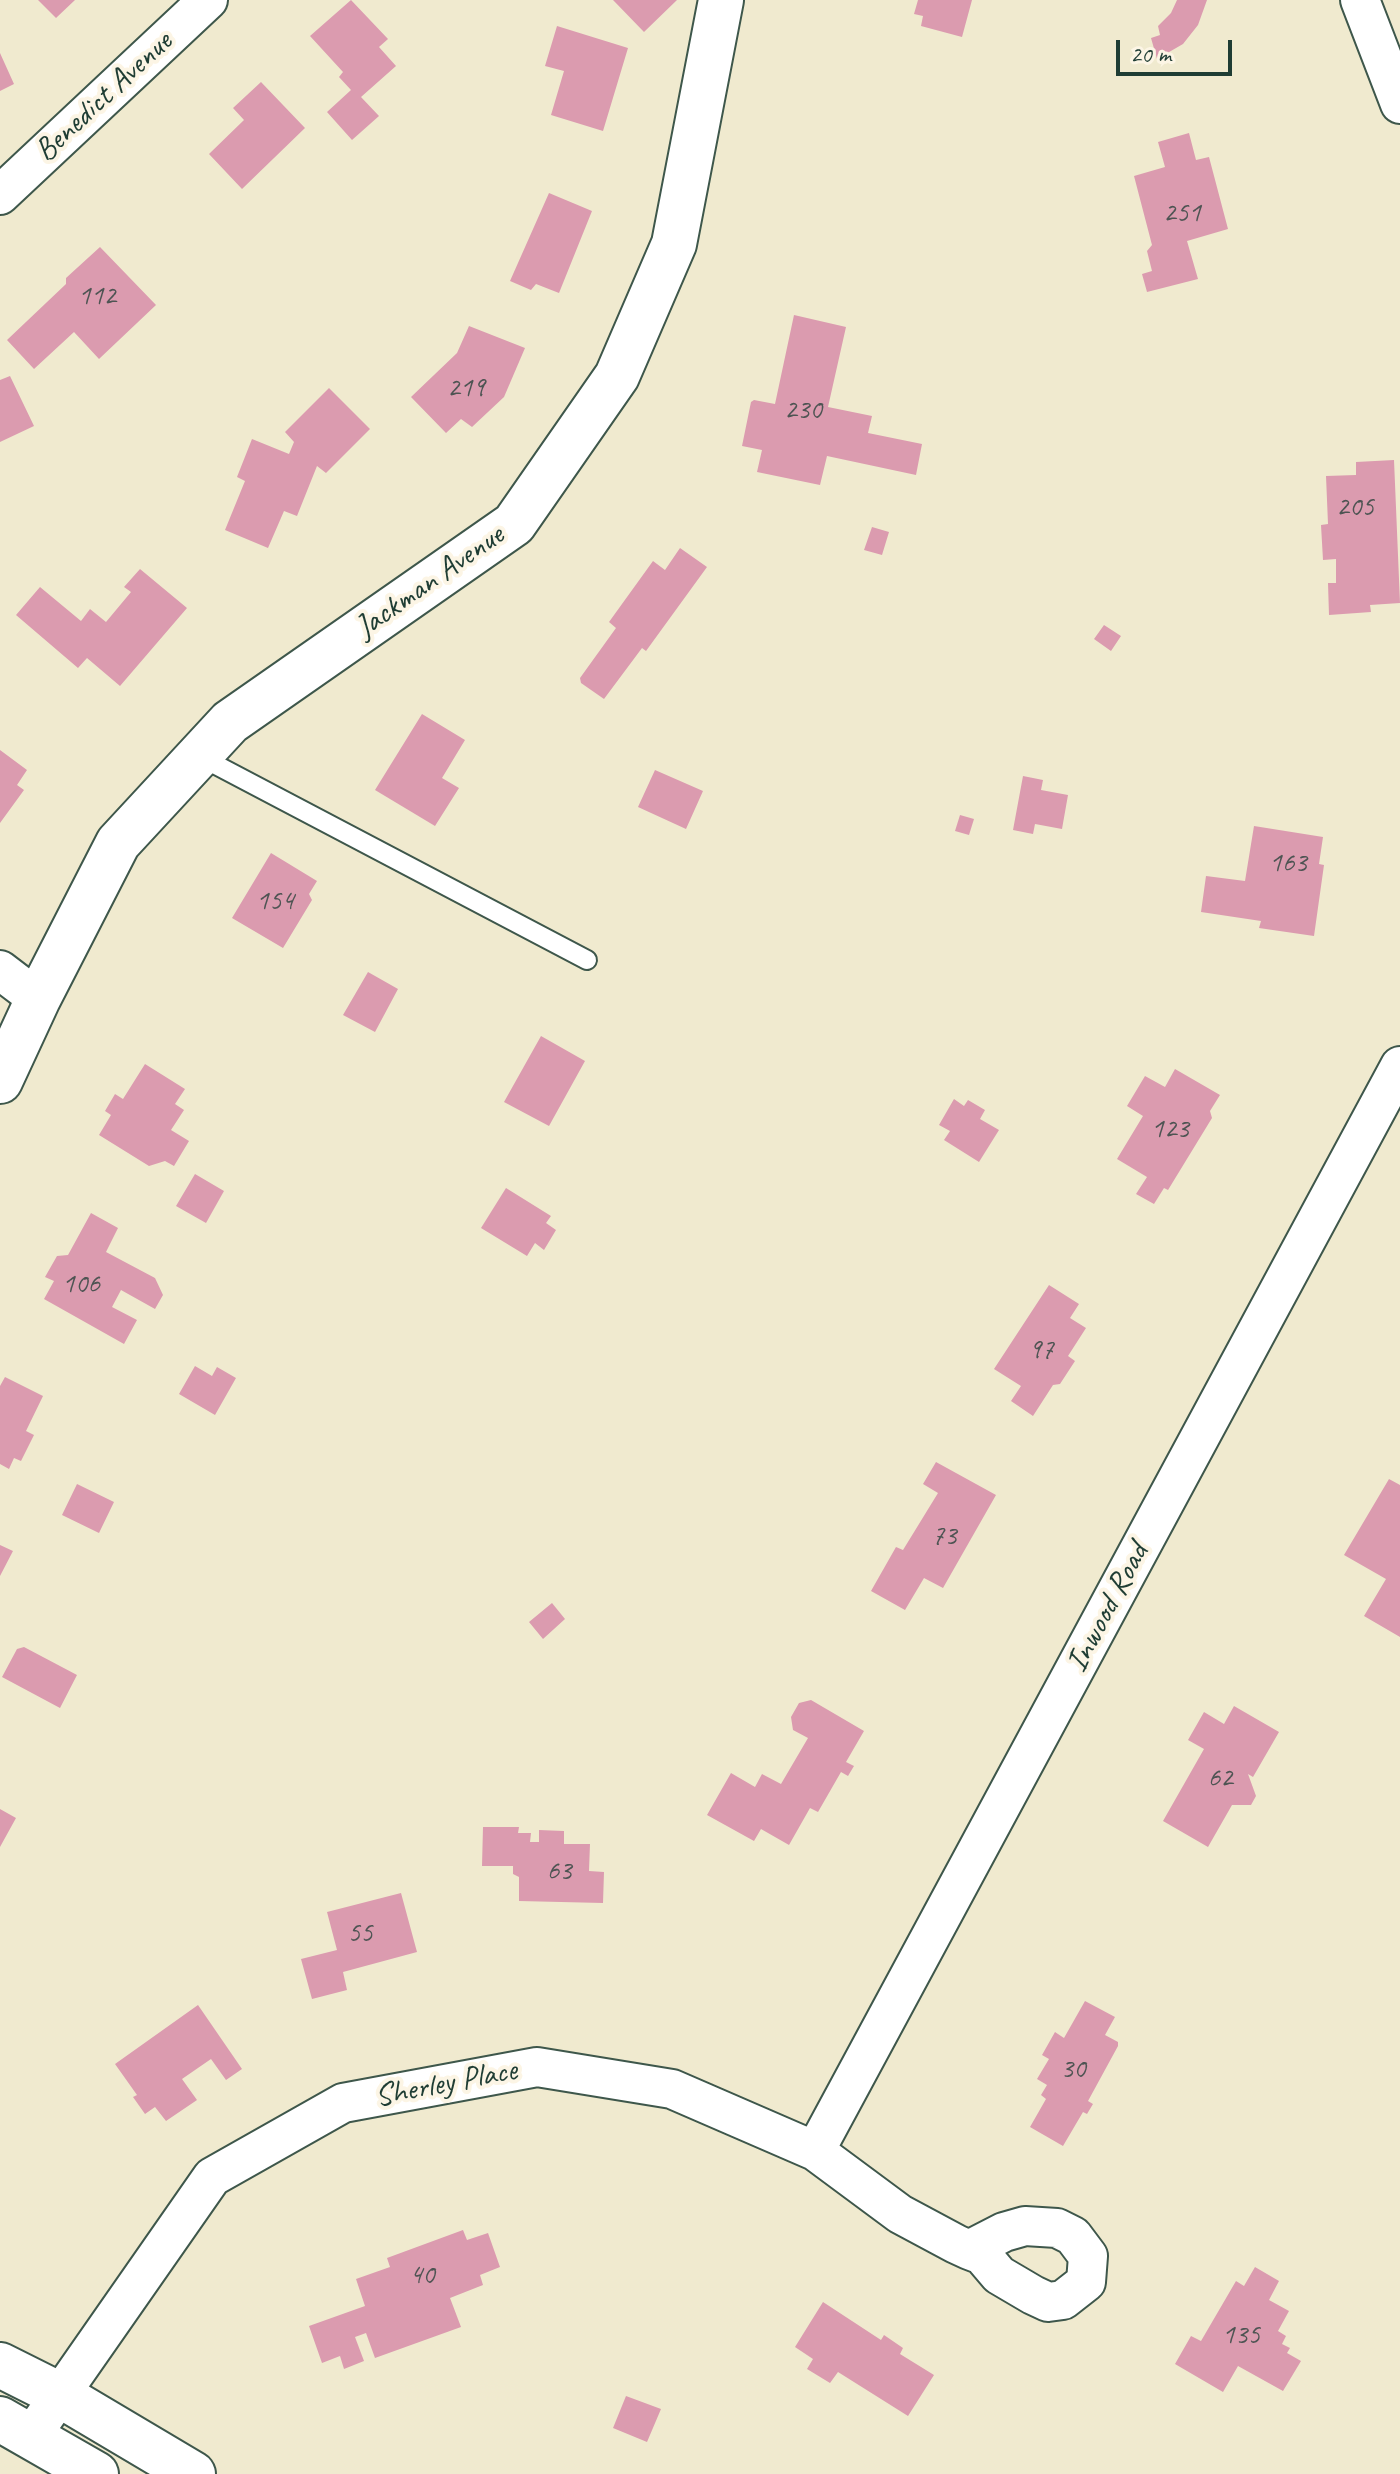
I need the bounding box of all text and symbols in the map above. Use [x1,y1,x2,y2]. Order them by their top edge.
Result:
street label: Benedict Avenue [27,24,181,170]
scale bar [1120,24,1236,74]
text: 20 m [1130,39,1171,69]
house number: 251 [1163,197,1201,231]
house number: 112 [78,280,116,314]
house number: 219 [447,372,485,406]
house number: 230 [784,394,822,428]
house number: 205 [1336,491,1374,525]
street label: Jackman Avenue [348,517,512,647]
house number: 163 [1269,847,1307,881]
house number: 154 [256,885,294,919]
house number: 123 [1151,1113,1189,1147]
house number: 106 [62,1268,100,1302]
house number: 97 [1028,1334,1054,1368]
house number: 73 [931,1520,957,1554]
street label: Inwood Road [1058,1537,1158,1679]
house number: 62 [1207,1762,1233,1796]
house number: 63 [546,1855,572,1889]
house number: 55 [347,1917,373,1951]
street label: Sherley Place [372,2051,520,2117]
house number: 30 [1060,2053,1086,2087]
house number: 40 [409,2259,435,2293]
house number: 135 [1222,2319,1260,2353]

